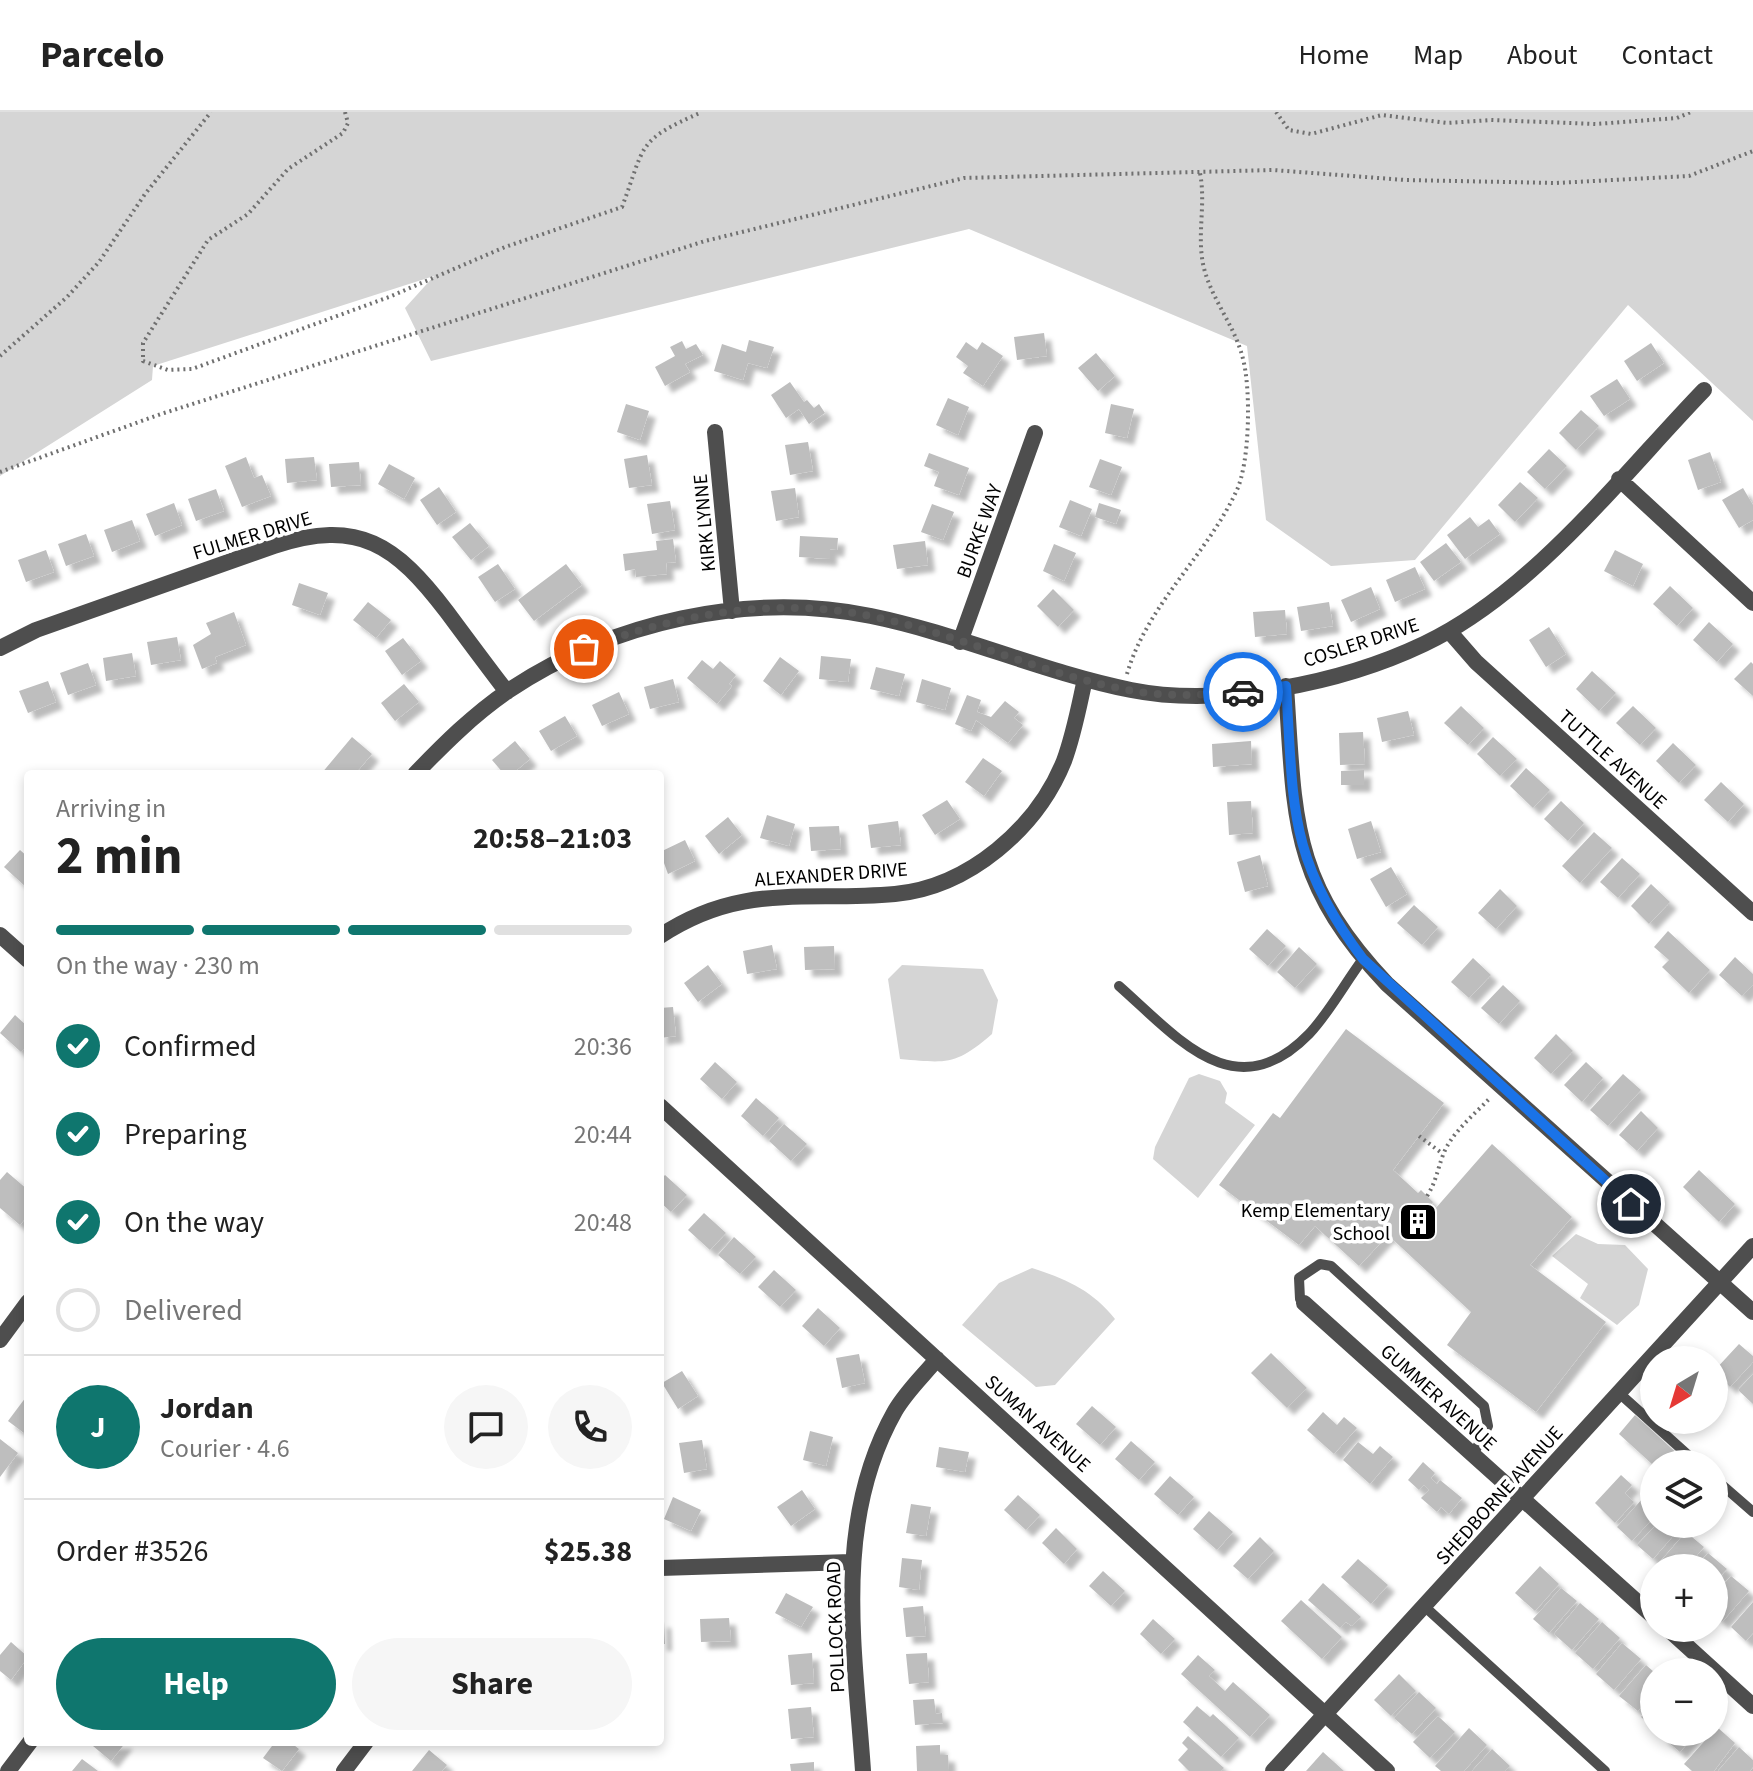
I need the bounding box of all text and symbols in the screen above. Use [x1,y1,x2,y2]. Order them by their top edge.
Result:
text: Parcelo [40,28,165,82]
text: Home [1298,35,1369,75]
text: Map [1413,35,1463,75]
text: About [1507,35,1578,75]
text: Contact [1622,35,1713,75]
street label: KIRK LYNNE [687,473,723,573]
street label: BURKE WAY [950,480,1010,582]
street label: FULMER DRIVE [190,505,315,567]
street label: COSLER DRIVE [1300,611,1423,675]
pin [550,615,618,683]
icon: bag [562,627,606,671]
courier [1203,652,1283,732]
icon: car [1221,670,1265,714]
street label: TUTTLE AVENUE [1552,703,1673,816]
text: Arriving in [56,790,166,827]
text: 20:58–21:03 [473,817,632,860]
text: 2 min [56,820,183,894]
street label: ALEXANDER DRIVE [754,856,908,894]
text: On the way · 230 m [56,947,260,984]
icon: check [56,1024,100,1068]
text: Confirmed [124,1025,257,1068]
text: 20:36 [574,1028,632,1065]
icon: check [56,1112,100,1156]
text: Preparing [124,1113,247,1156]
text: 20:44 [574,1116,632,1153]
pin [1597,1170,1665,1238]
icon: home [1609,1182,1653,1226]
place label: Kemp Elementary School [1241,1197,1391,1248]
icon: check [56,1200,100,1244]
text: On the way [124,1201,264,1244]
building icon: Kemp Elementary School [1397,1201,1439,1243]
text: 20:48 [574,1204,632,1241]
text: Delivered [124,1289,243,1332]
street label: GUMMER AVENUE [1374,1338,1503,1458]
north arrow [1640,1346,1728,1434]
map controls [1640,1346,1728,1746]
street label: SUMAN AVENUE [978,1369,1096,1479]
button: chat [444,1385,528,1469]
button: phone [548,1385,632,1469]
text: Jordan [160,1387,254,1430]
text: J [90,1406,106,1449]
street label: SHEDBORNE AVENUE [1430,1420,1570,1571]
text: Courier · 4.6 [160,1430,290,1467]
button: layers [1640,1450,1728,1538]
text: Order #3526 [56,1530,209,1573]
text: $25.38 [544,1530,632,1573]
button: + [1640,1554,1728,1642]
street label: POLLOCK ROAD [820,1561,852,1693]
button: Help [56,1638,336,1730]
button: Share [352,1638,632,1730]
button: − [1640,1658,1728,1746]

